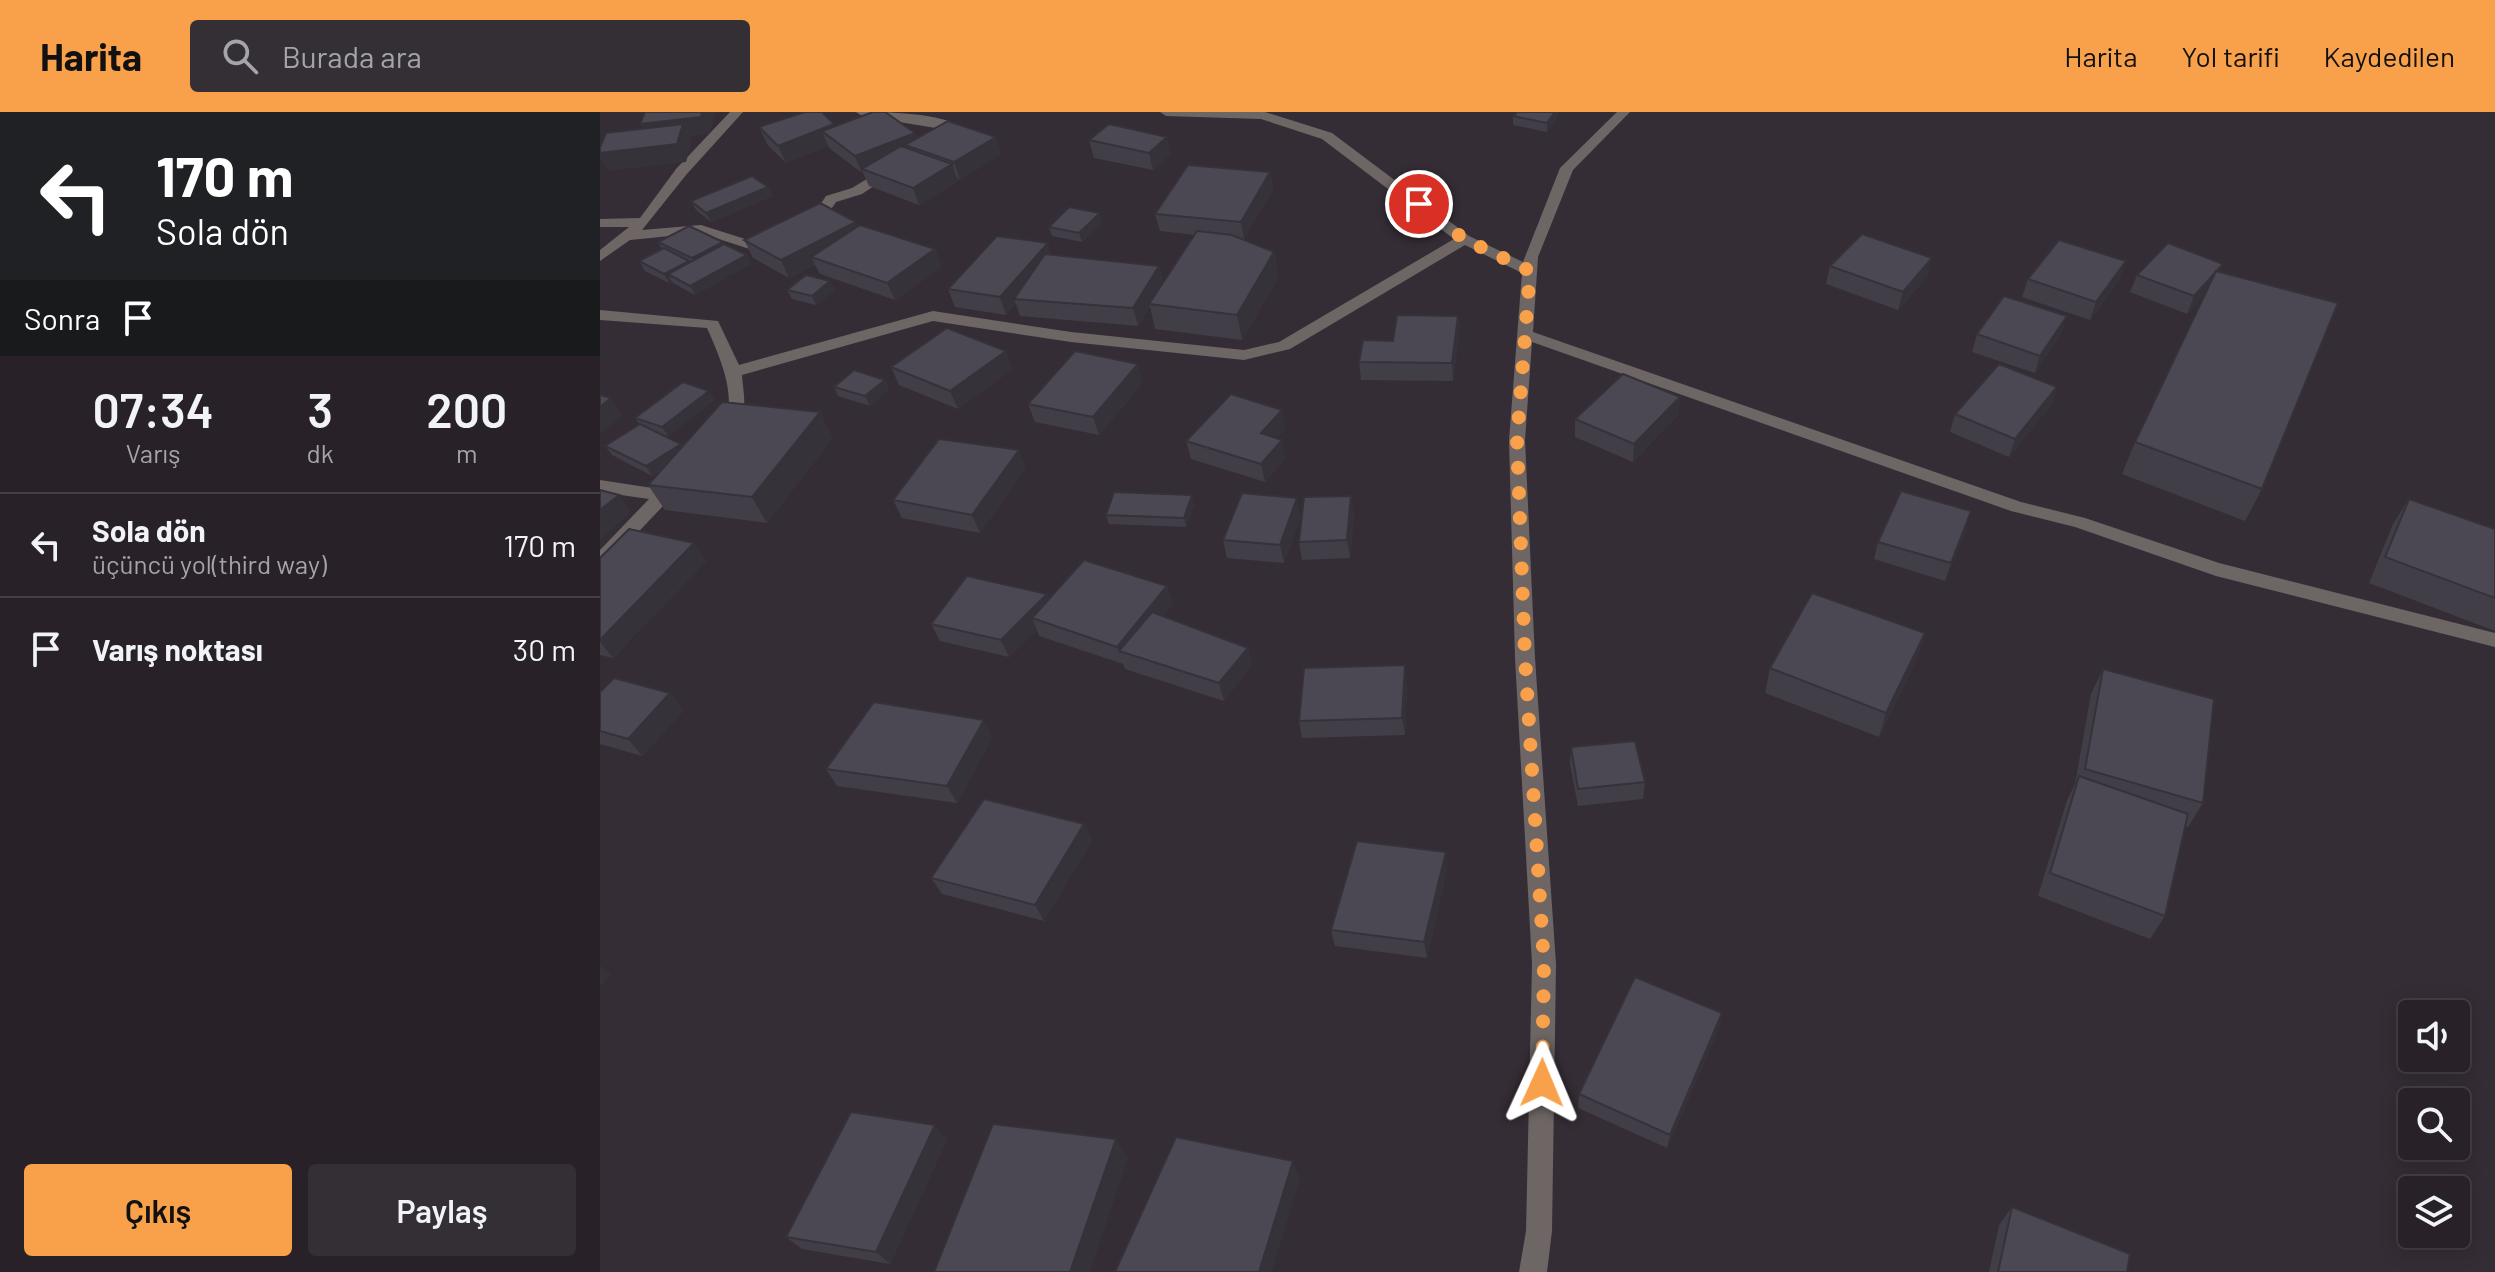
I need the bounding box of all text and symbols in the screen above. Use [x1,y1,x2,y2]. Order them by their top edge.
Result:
search box [190,20,750,92]
text: Harita [40,33,142,79]
icon: search [218,34,262,78]
text: Burada ara [282,38,422,74]
text: Harita [2064,39,2137,73]
text: Yol tarifi [2181,39,2279,73]
text: Kaydedilen [2323,39,2455,73]
text: 170 m [156,141,293,208]
icon: left [24,144,128,248]
pin [1385,170,1453,238]
icon: arrive [1397,182,1441,226]
text: Sola dön [156,209,289,252]
icon: arrive [116,296,160,340]
text: Sonra [24,300,100,336]
text: 07:34 [93,380,214,438]
text: 3 [307,380,333,438]
text: 200 [426,380,507,438]
text: Varış [126,437,181,468]
text: dk [307,437,334,468]
text: m [456,437,478,468]
text: Sola dön [92,512,206,548]
icon: left [24,523,68,567]
text: 170 m [504,527,576,563]
text: üçüncü yol(third way) [92,548,327,579]
icon: arrive [24,627,68,671]
text: Varış noktası [92,631,263,667]
text: 30 m [513,631,576,667]
map controls [2398,1000,2470,1248]
button: sound [2398,1000,2470,1072]
position arrow [1500,1041,1584,1125]
button: search [2398,1088,2470,1160]
button: Çıkış [24,1164,292,1256]
button: Paylaş [308,1164,576,1256]
button: layers [2398,1176,2470,1248]

